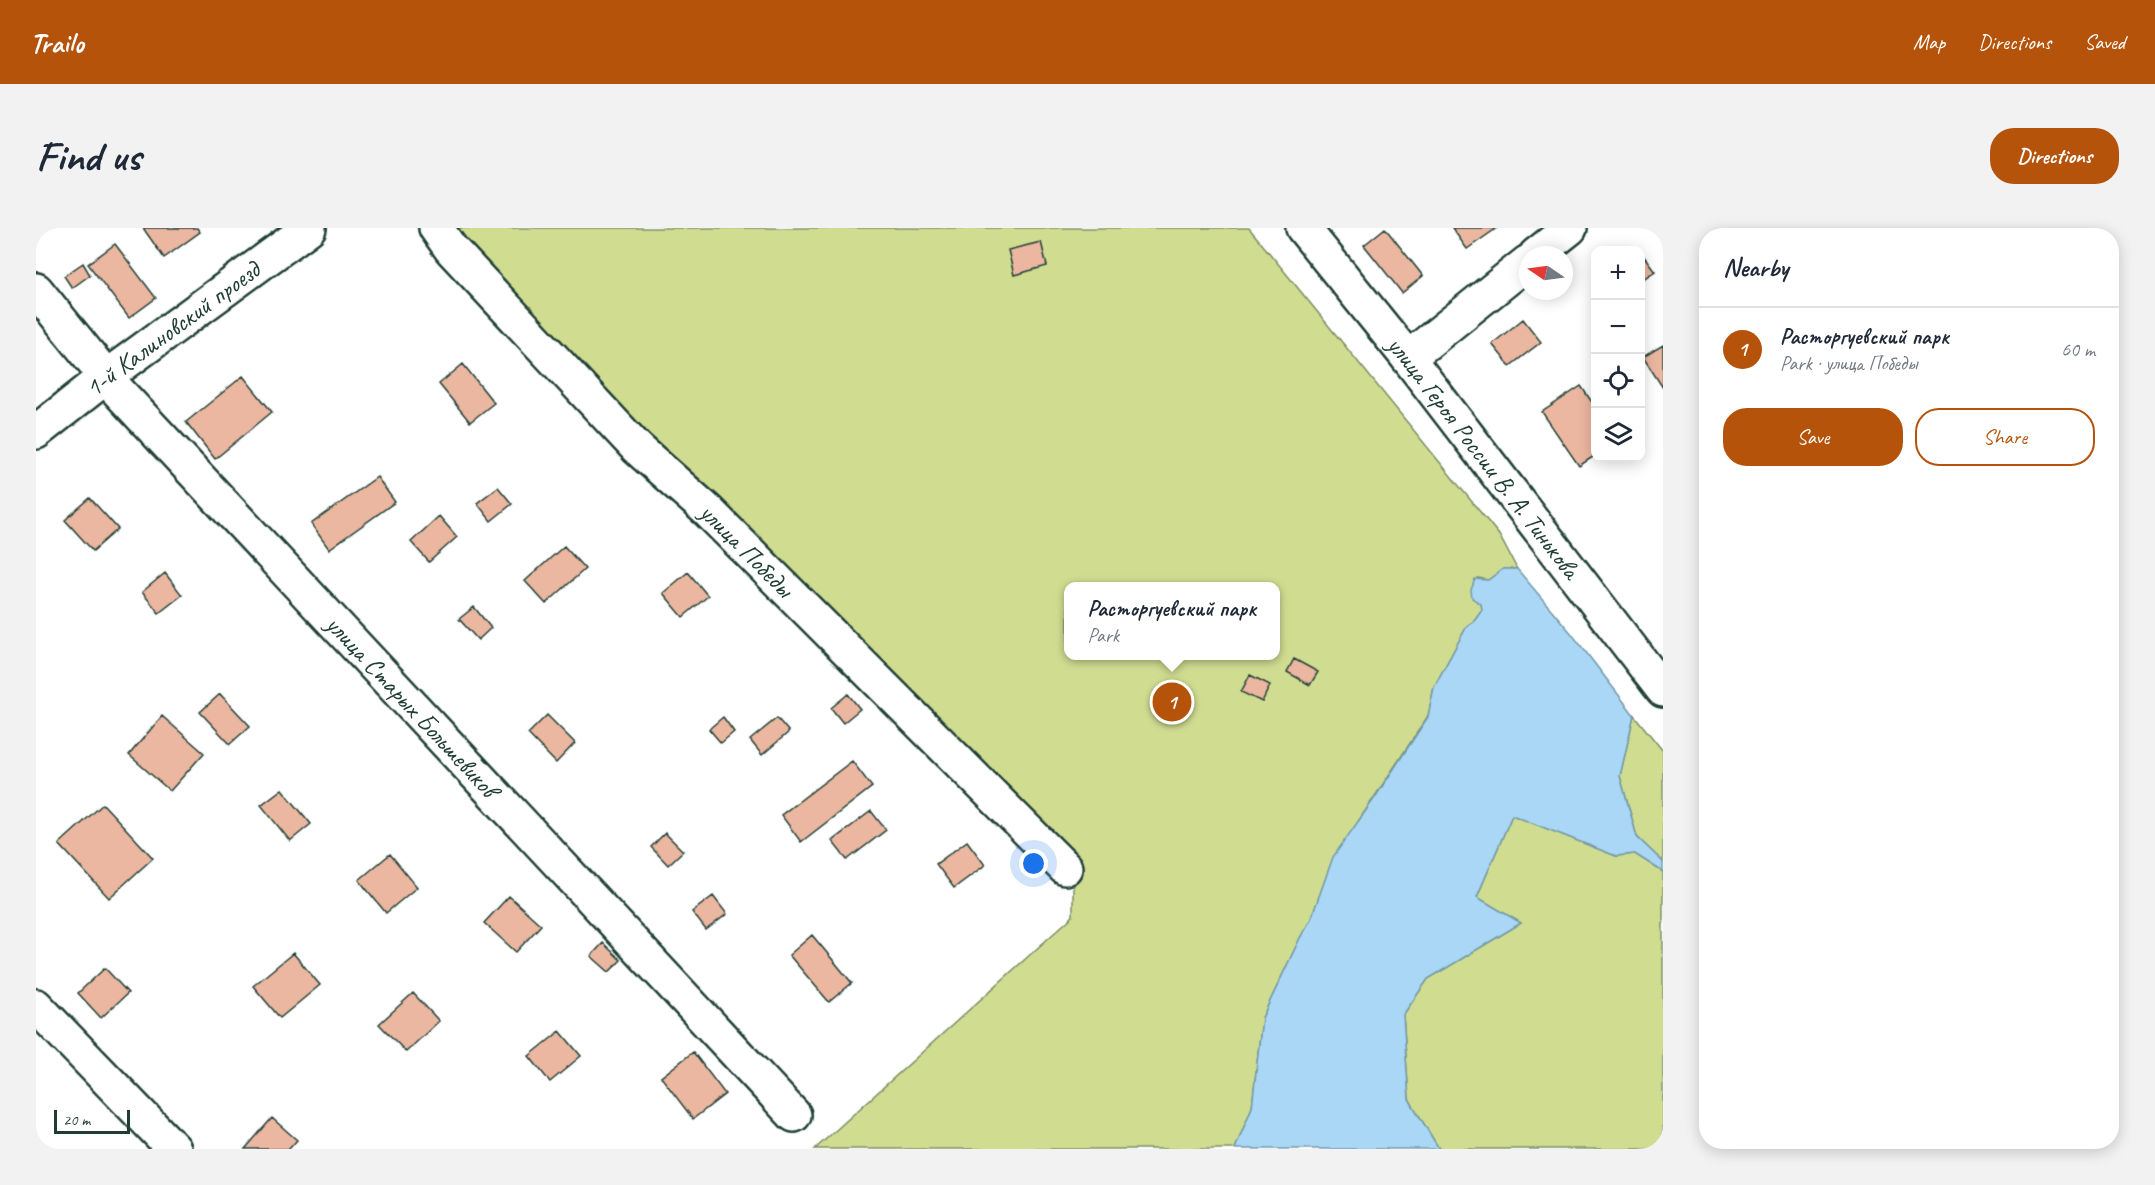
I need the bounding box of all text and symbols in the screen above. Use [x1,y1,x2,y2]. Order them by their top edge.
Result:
text: Trailo [30,25,84,60]
text: Map [1913,29,1945,55]
text: Directions [1978,29,2051,55]
text: Saved [2084,29,2125,55]
button: Directions [1990,128,2119,184]
text: Find us [36,130,141,183]
north arrow [1519,246,1573,300]
map controls [1591,246,1645,462]
button: + [1591,246,1645,300]
text: Nearby [1723,251,1788,284]
street label: 1-й Калиновский проезд [78,252,269,404]
button: − [1591,300,1645,354]
text: Расторгуевский парк [1780,323,1949,351]
street label: улица Героя России В. А. Тинькова [1379,328,1589,587]
text: 1 [1738,337,1747,362]
text: 60 m [2061,337,2095,362]
text: Park · улица Победы [1780,351,1917,376]
button: locate [1591,354,1645,408]
button: layers [1591,408,1645,462]
button: Save [1723,408,1903,466]
button: Share [1915,408,2095,466]
street label: улица Победы [691,494,802,606]
popup [1064,582,1280,660]
text: Расторгуевский парк [1087,595,1257,623]
street label: улица Старых Большевиков [317,607,509,809]
text: Park [1087,623,1119,648]
pin: 1 [1152,680,1192,724]
your location [1019,849,1048,878]
scale bar [54,1107,130,1134]
text: 20 m [63,1110,90,1130]

